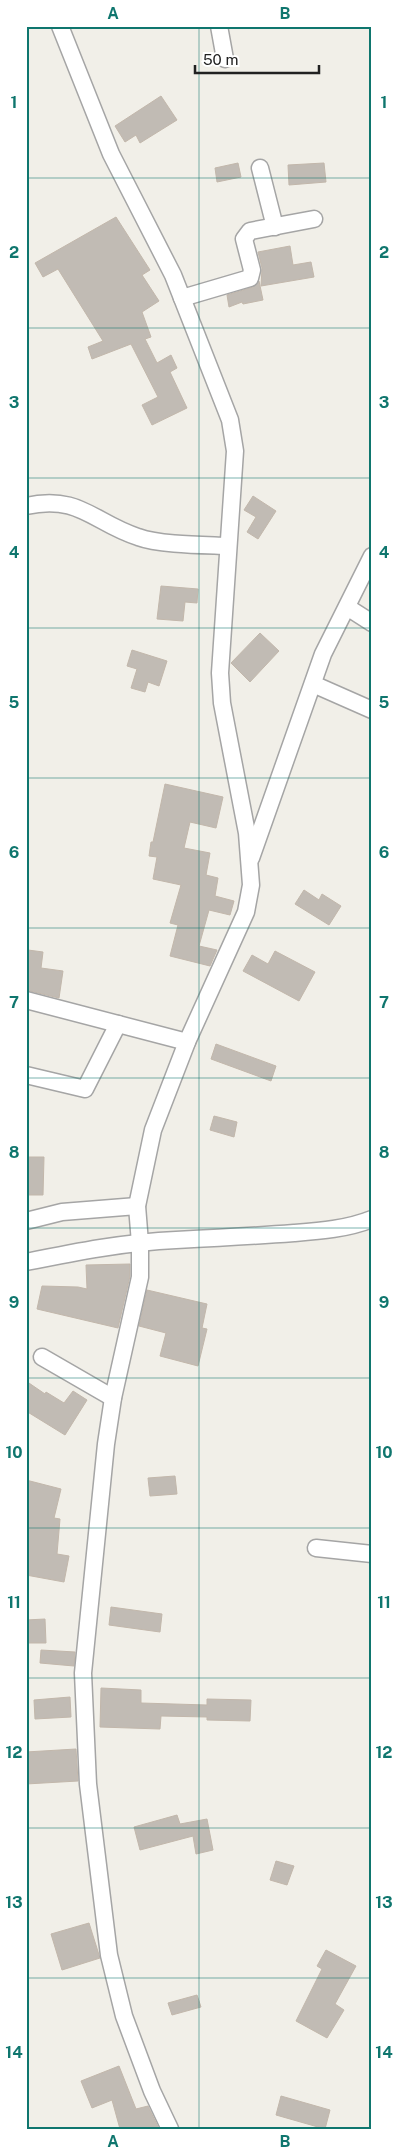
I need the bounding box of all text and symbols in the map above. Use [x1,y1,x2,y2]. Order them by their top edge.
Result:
text: A [107,4,119,23]
text: B [280,4,291,23]
scale bar [195,42,319,74]
text: 50 m [203,51,238,68]
text: 1 [11,93,17,112]
text: 1 [381,93,387,112]
text: 2 [9,243,19,262]
text: 2 [379,243,389,262]
text: 3 [9,393,19,412]
text: 3 [379,393,389,412]
text: 4 [9,543,20,562]
text: 4 [379,543,390,562]
text: 5 [9,693,20,712]
text: 5 [379,693,390,712]
text: 6 [9,843,19,862]
text: 6 [379,843,389,862]
text: 7 [9,993,19,1012]
text: 7 [379,993,389,1012]
text: 8 [9,1143,20,1162]
text: 8 [379,1143,390,1162]
text: 9 [9,1293,19,1312]
text: 9 [379,1293,389,1312]
text: 10 [5,1443,23,1462]
text: 10 [375,1443,393,1462]
text: 11 [7,1593,21,1612]
text: 11 [377,1593,391,1612]
text: 12 [5,1743,23,1762]
text: 12 [375,1743,393,1762]
text: 13 [5,1893,23,1912]
text: 13 [375,1893,393,1912]
text: 14 [5,2043,23,2062]
text: 14 [375,2043,393,2062]
text: A [107,2132,119,2151]
text: B [280,2132,291,2151]

